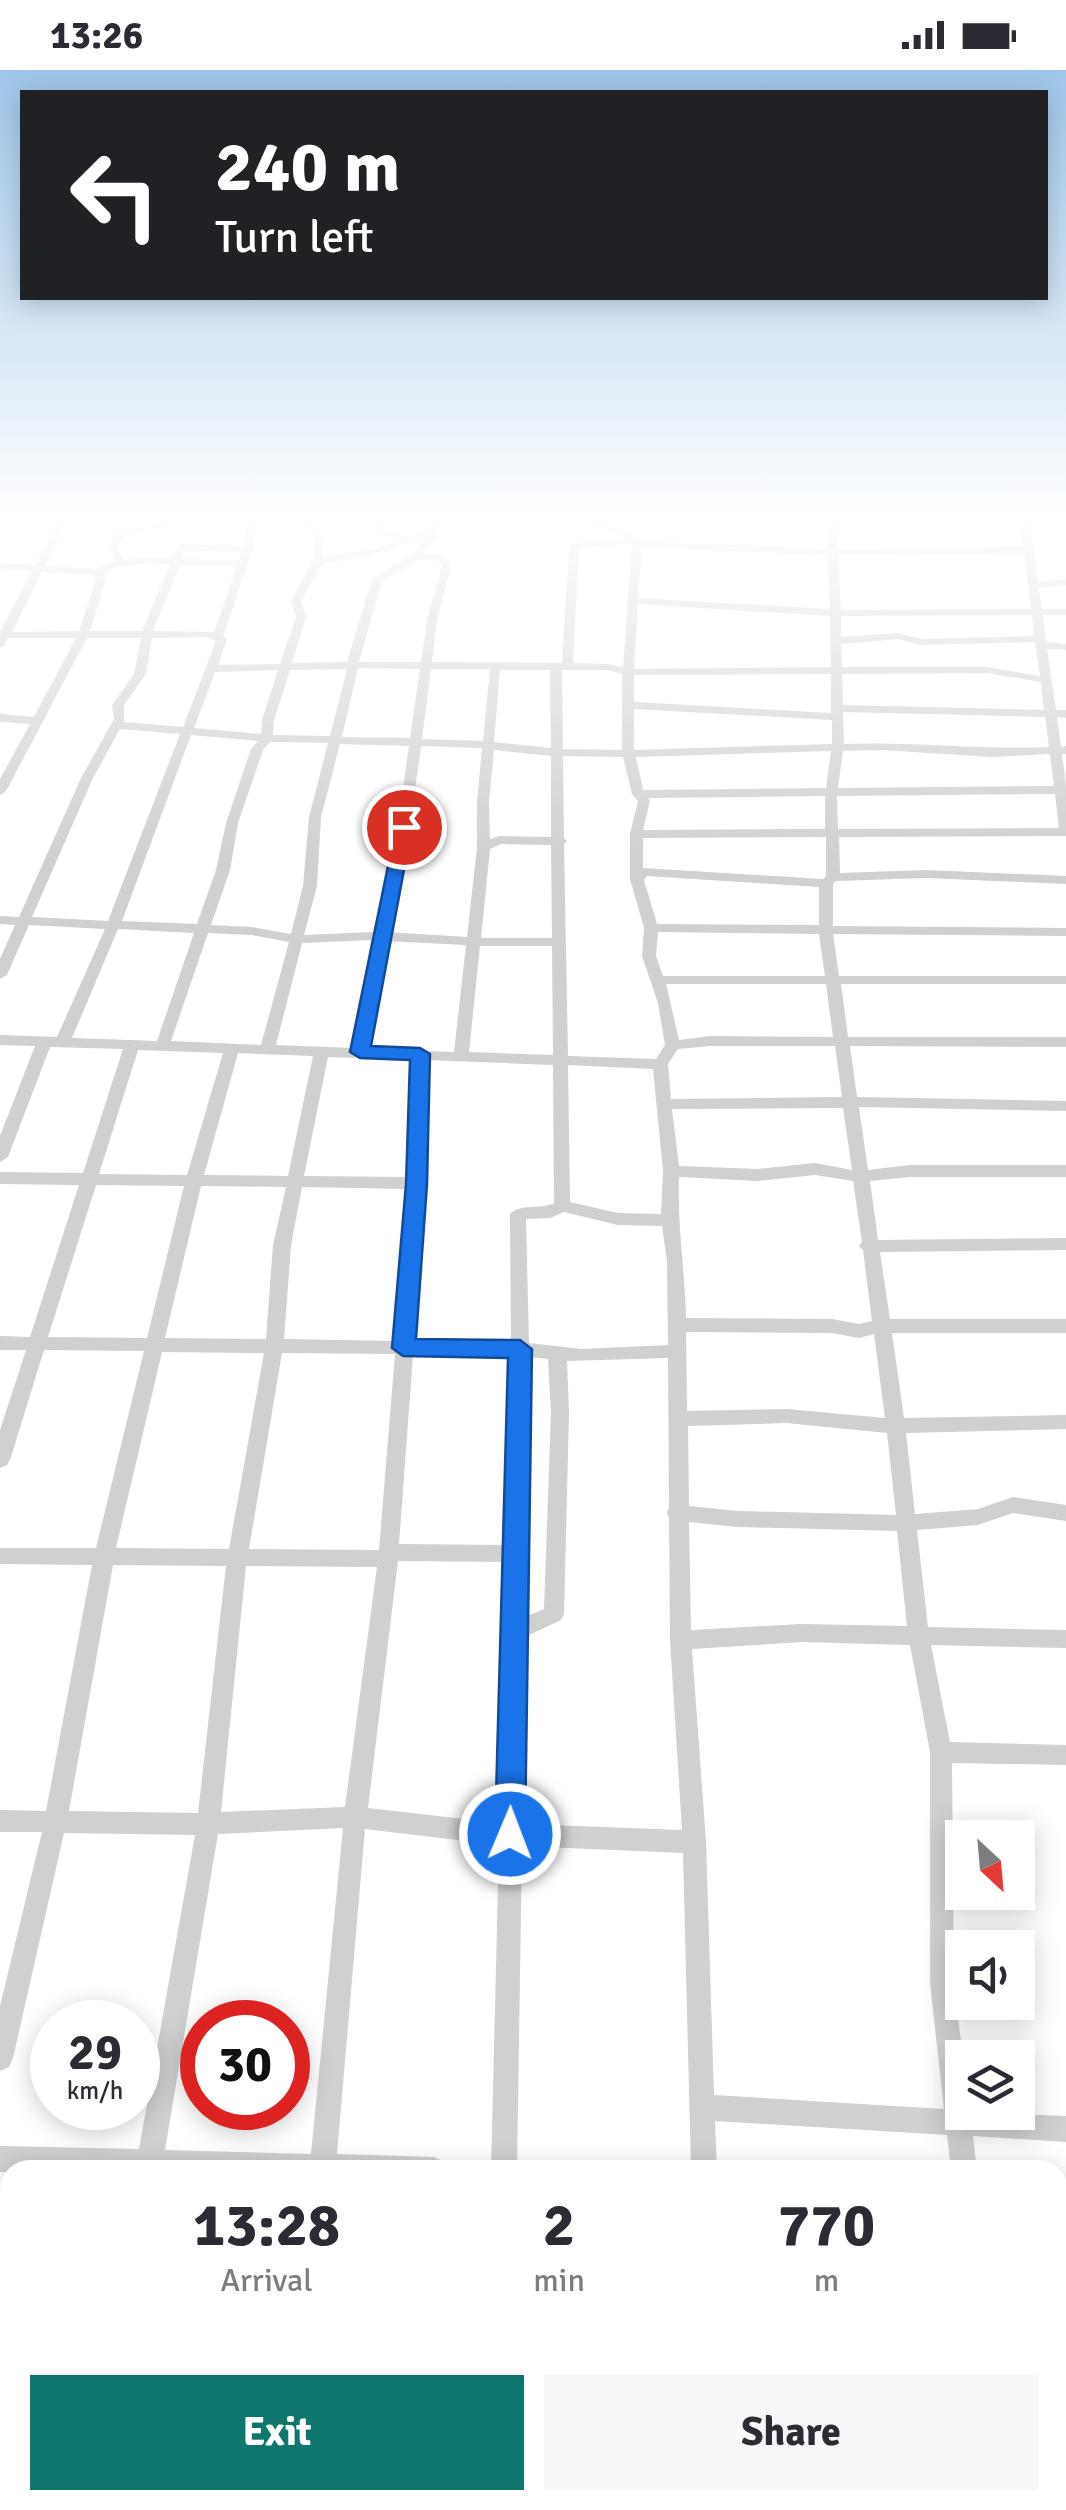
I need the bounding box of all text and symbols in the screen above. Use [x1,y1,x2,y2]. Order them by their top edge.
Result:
text: 13:26 [50,12,143,59]
text: 240 m [215,124,400,210]
icon: left [50,130,180,260]
text: Turn left [215,210,374,265]
pin [362,785,447,870]
icon: arrive [377,800,432,855]
position arrow [458,1782,562,1886]
north arrow [945,1820,1035,1910]
map controls [945,1820,1035,2130]
button: sound [945,1930,1035,2020]
speed limit sign: 30 [180,2000,310,2130]
text: 29 [68,2022,122,2084]
button: layers [945,2040,1035,2130]
text: km/h [67,2075,123,2106]
text: 13:28 [193,2189,340,2263]
text: 2 [543,2189,575,2263]
text: 770 [778,2189,875,2263]
text: Arrival [221,2261,313,2300]
text: min [533,2261,585,2300]
text: m [814,2261,839,2300]
button: Exit [30,2375,524,2490]
button: Share [544,2375,1038,2490]

